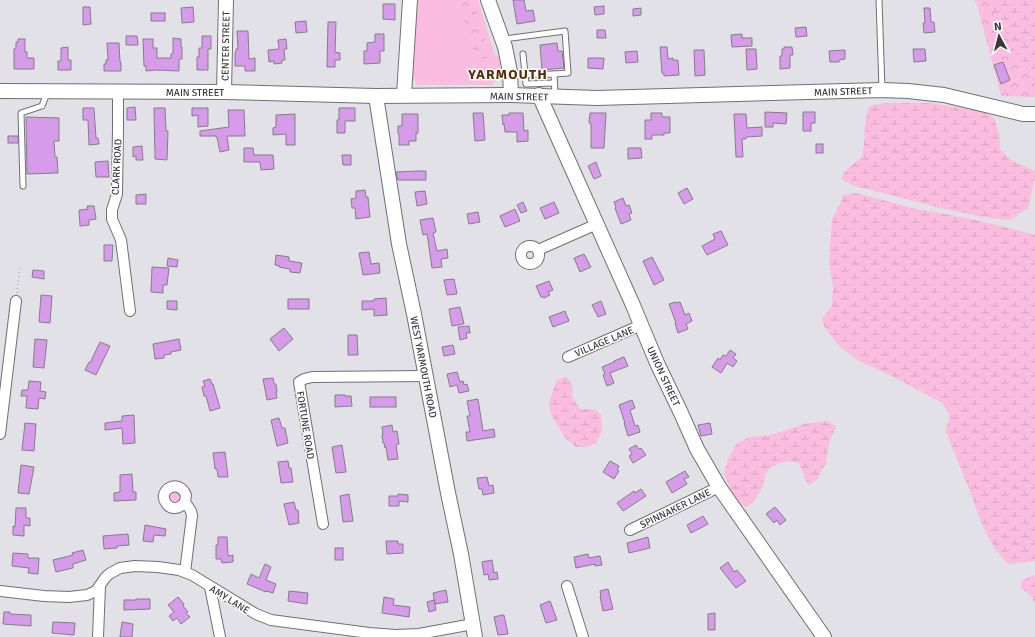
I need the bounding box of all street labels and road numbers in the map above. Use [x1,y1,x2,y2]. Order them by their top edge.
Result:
street label: CENTER STREET [219,11,233,81]
street label: MAIN STREET [814,85,873,99]
street label: MAIN STREET [166,87,224,99]
street label: MAIN STREET [490,90,548,104]
street label: CLARK ROAD [110,139,124,195]
street label: WEST YARMOUTH ROAD [407,315,439,419]
street label: VILLAGE LANE [573,324,636,360]
street label: UNION STREET [644,345,682,408]
street label: FORTUNE ROAD [294,390,316,460]
street label: SPINNAKER LANE [638,486,713,531]
street label: AMY LANE [207,583,252,617]

